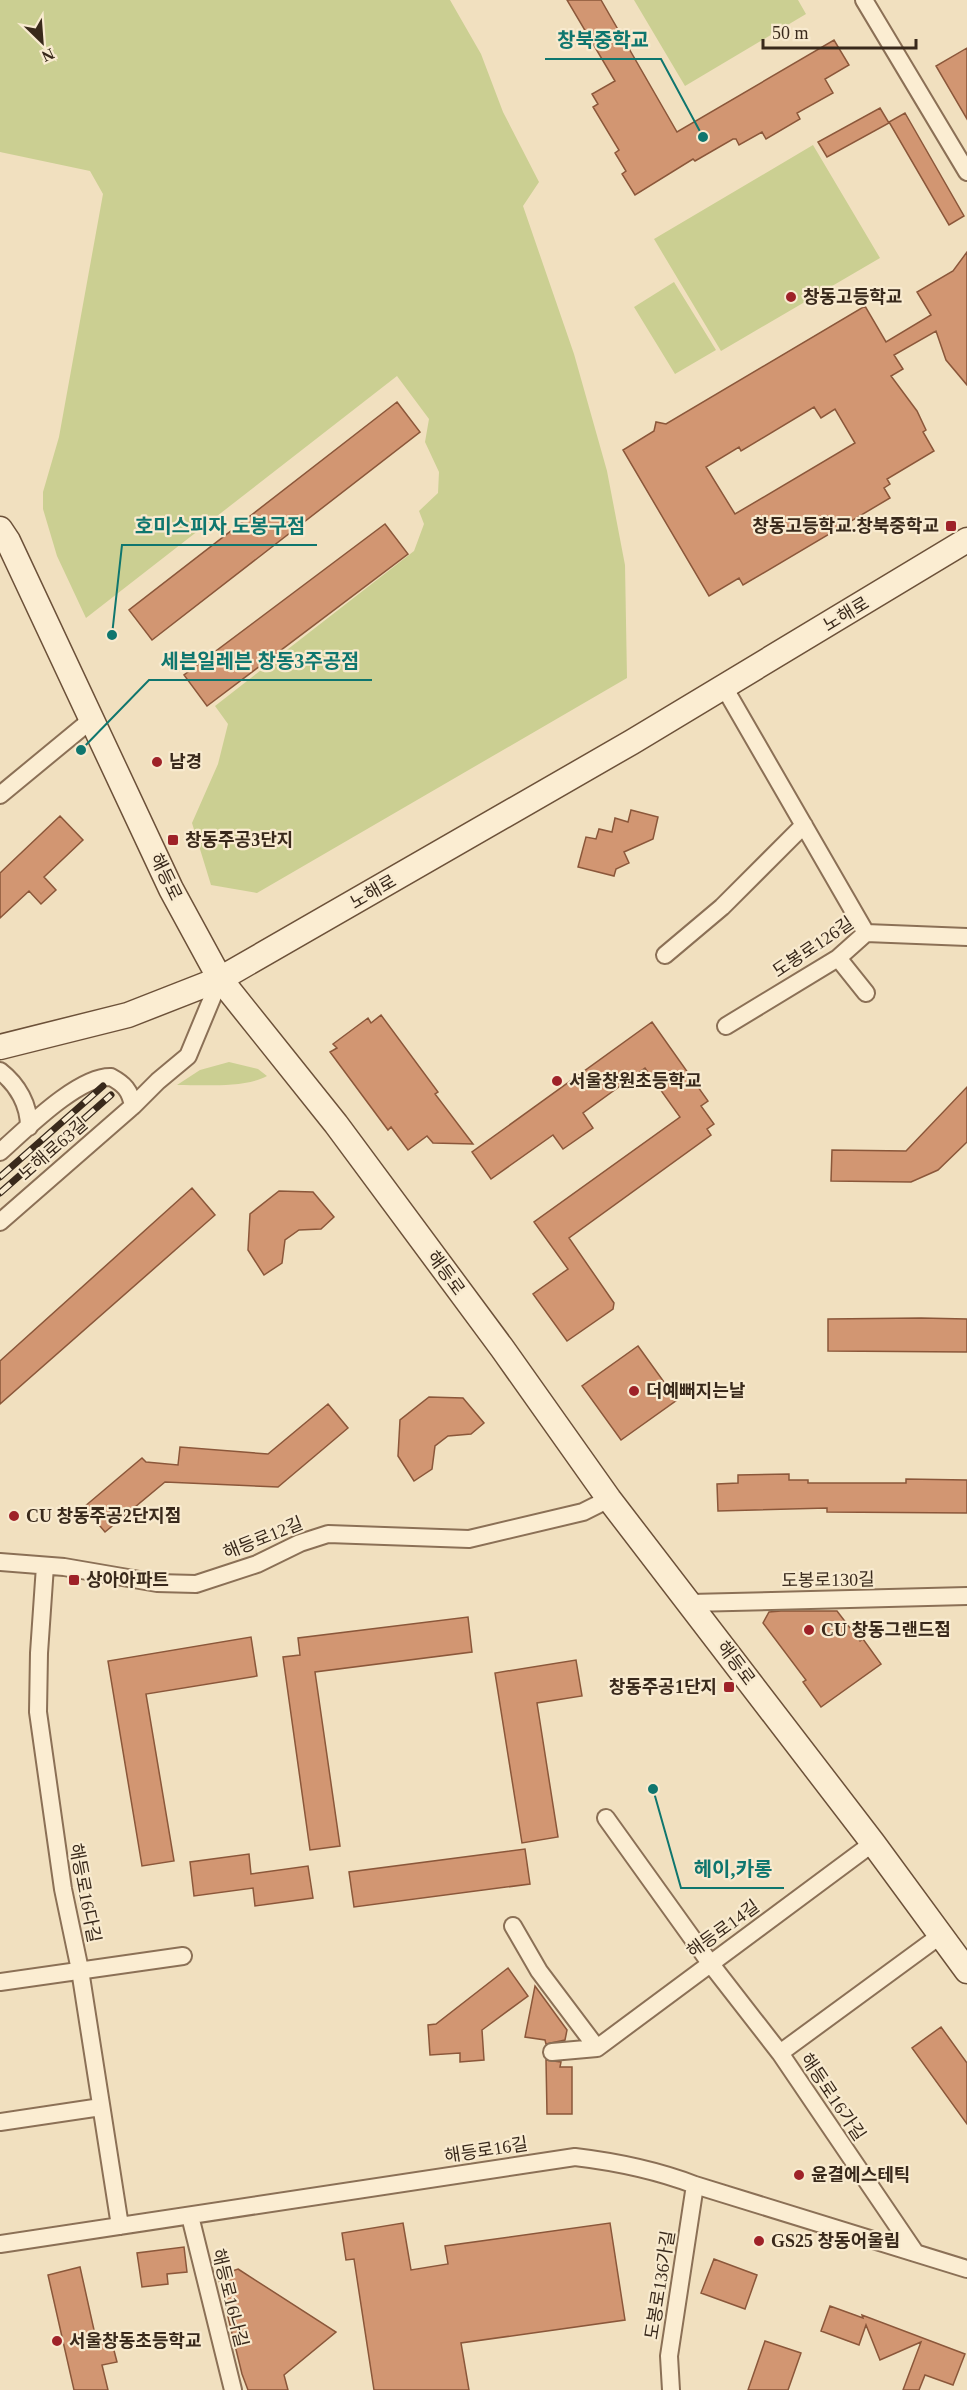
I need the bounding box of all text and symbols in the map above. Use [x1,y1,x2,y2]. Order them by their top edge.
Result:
north arrow [12,12,72,72]
scale bar [763,12,916,50]
callout: 창북중학교 [545,21,661,59]
text: 50 m [772,23,809,43]
text: 창북중학교 [557,29,649,51]
text: N [39,45,57,65]
place label: 창동고등학교 [803,287,902,307]
marker: 창동고등학교 [784,290,798,304]
callout: 호미스피자 도봉구점 [122,507,317,545]
text: 호미스피자 도봉구점 [135,515,305,537]
place label: 창동고등학교.창북중학교 [752,516,939,536]
marker: 창동고등학교.창북중학교 [944,519,958,533]
street label: 노해로 [820,593,872,635]
callout: 세븐일레븐 창동3주공점 [149,642,372,680]
text: 세븐일레븐 창동3주공점 [161,650,360,672]
place label: 남경 [169,752,202,772]
marker: 남경 [150,755,164,769]
place label: 창동주공3단지 [185,830,293,850]
marker: 창동주공3단지 [166,833,180,847]
street label: 해등로 [146,850,186,904]
street label: 노해로 [346,871,400,913]
street label: 도봉로126길 [769,913,857,981]
place label: 서울창원초등학교 [569,1071,701,1091]
marker: 서울창원초등학교 [550,1074,564,1088]
street label: 노해로63길 [15,1114,91,1184]
street label: 해등로 [423,1247,469,1299]
place label: 더예뻐지는날 [646,1381,746,1401]
marker: 더예뻐지는날 [627,1384,641,1398]
place label: CU 창동주공2단지점 [26,1506,181,1526]
marker: CU 창동주공2단지점 [7,1509,21,1523]
street label: 해등로12길 [220,1513,306,1563]
street label: 도봉로130길 [781,1569,875,1591]
place label: 상아아파트 [86,1570,169,1590]
marker: 상아아파트 [67,1573,81,1587]
place label: CU 창동그랜드점 [821,1620,951,1640]
marker: CU 창동그랜드점 [802,1623,816,1637]
street label: 해등로 [713,1637,759,1689]
place label: 창동주공1단지 [609,1677,717,1697]
marker: 창동주공1단지 [722,1680,736,1694]
street label: 해등로16다길 [66,1842,104,1944]
callout: 헤이,카롱 [681,1850,784,1888]
text: 헤이,카롱 [694,1858,772,1880]
street label: 해등로14길 [683,1896,763,1962]
street label: 해등로16가길 [797,2050,869,2144]
street label: 해등로16길 [443,2134,529,2166]
place label: 윤결에스테틱 [811,2165,910,2185]
marker: 윤결에스테틱 [792,2168,806,2182]
street label: 도봉로136가길 [642,2229,678,2341]
place label: GS25 창동어울림 [771,2231,900,2251]
marker: GS25 창동어울림 [752,2234,766,2248]
street label: 해등로16나길 [208,2247,252,2349]
place label: 서울창동초등학교 [69,2331,201,2351]
marker: 서울창동초등학교 [50,2334,64,2348]

